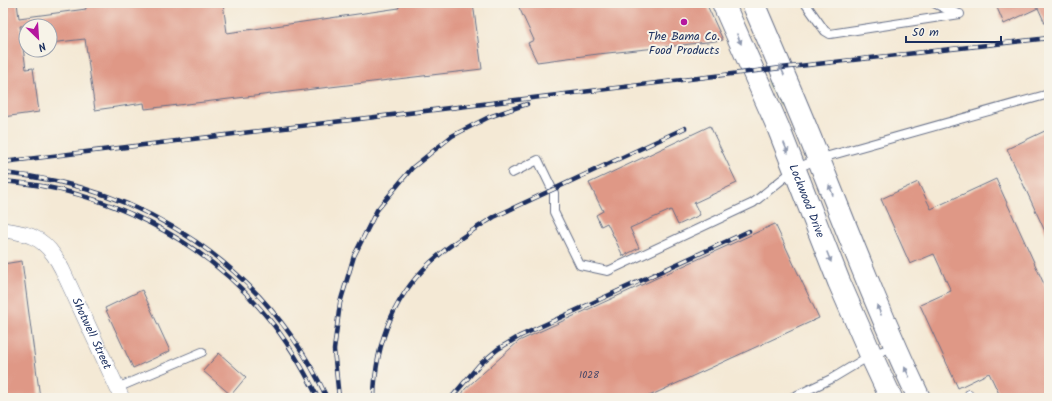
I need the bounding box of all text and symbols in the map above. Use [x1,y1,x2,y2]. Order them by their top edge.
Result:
marker: The Bama Co. Food Products [679,17,689,27]
north arrow [18,18,58,58]
scale bar [906,18,1001,44]
text: 50 m [912,23,939,42]
place label: The Bama Co. Food Products [648,27,720,60]
one-way arrow [736,33,742,44]
text: N [35,37,49,56]
one-way arrow [778,63,784,75]
one-way arrow [783,143,789,154]
street label: Lockwood Drive [784,161,830,241]
one-way arrow [827,183,833,195]
one-way arrow [827,252,833,264]
street label: Shotwell Street [67,294,117,373]
one-way arrow [876,305,882,316]
one-way arrow [904,366,910,378]
house number: 1028 [579,367,600,383]

